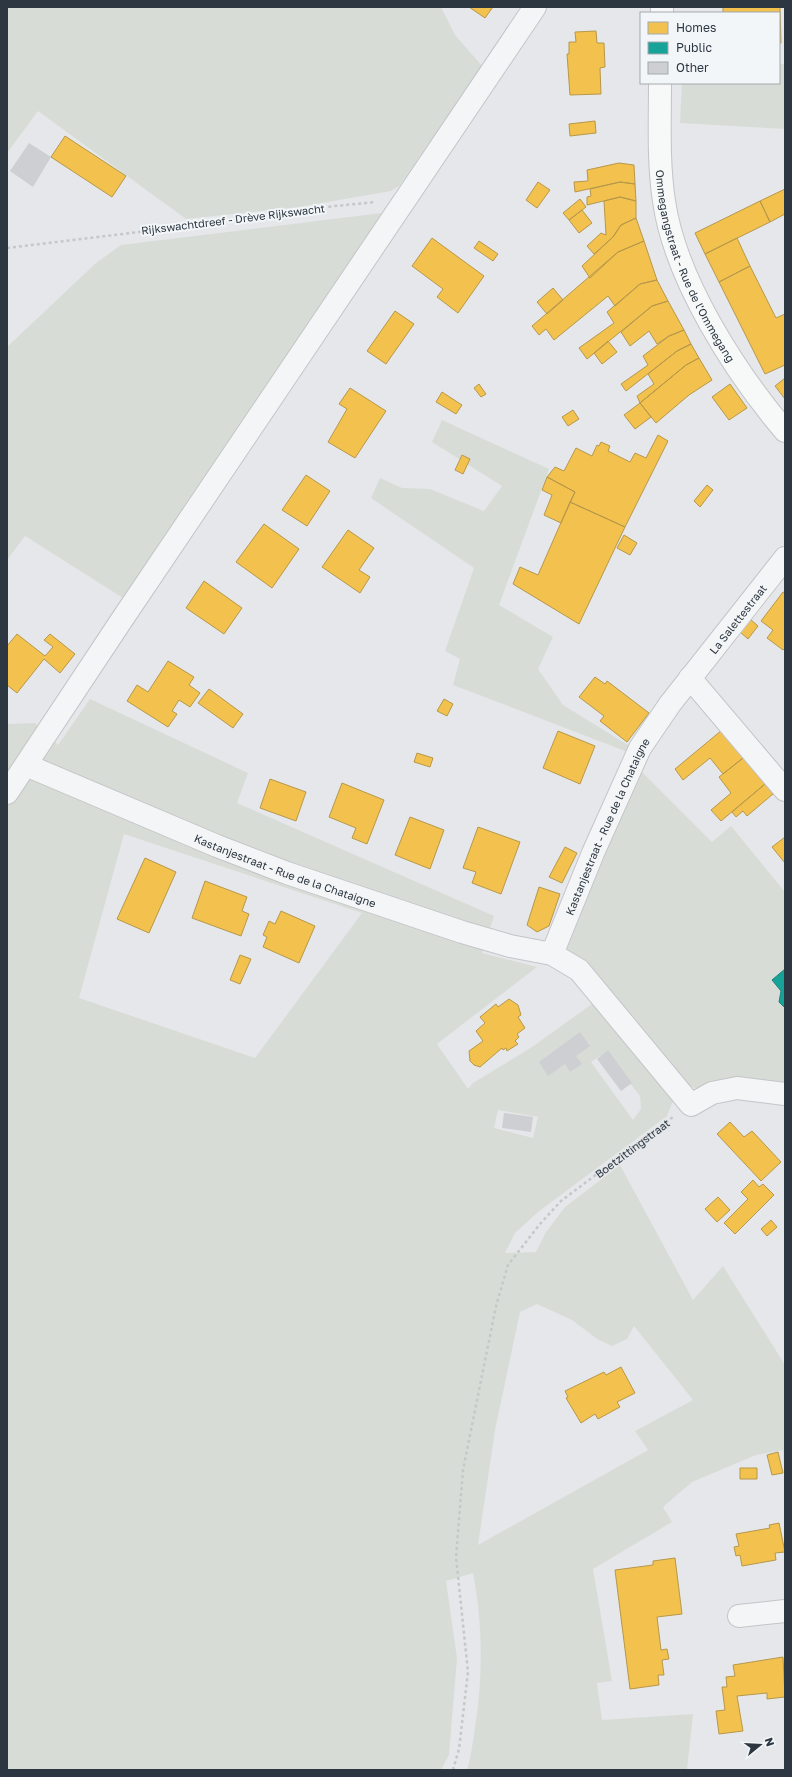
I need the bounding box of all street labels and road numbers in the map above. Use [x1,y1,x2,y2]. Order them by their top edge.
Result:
street label: Ommegangstraat - Rue de l'Ommegang [654,169,738,364]
street label: Rijkswachtdreef - Drève Rijkswacht [140,201,326,237]
street label: La Salettestraat [706,581,769,656]
street label: Kastanjestraat - Rue de la Chataigne [562,735,652,917]
street label: Kastanjestraat - Rue de la Chataigne [193,831,378,909]
street label: Boetzittingstraat [592,1116,672,1180]

